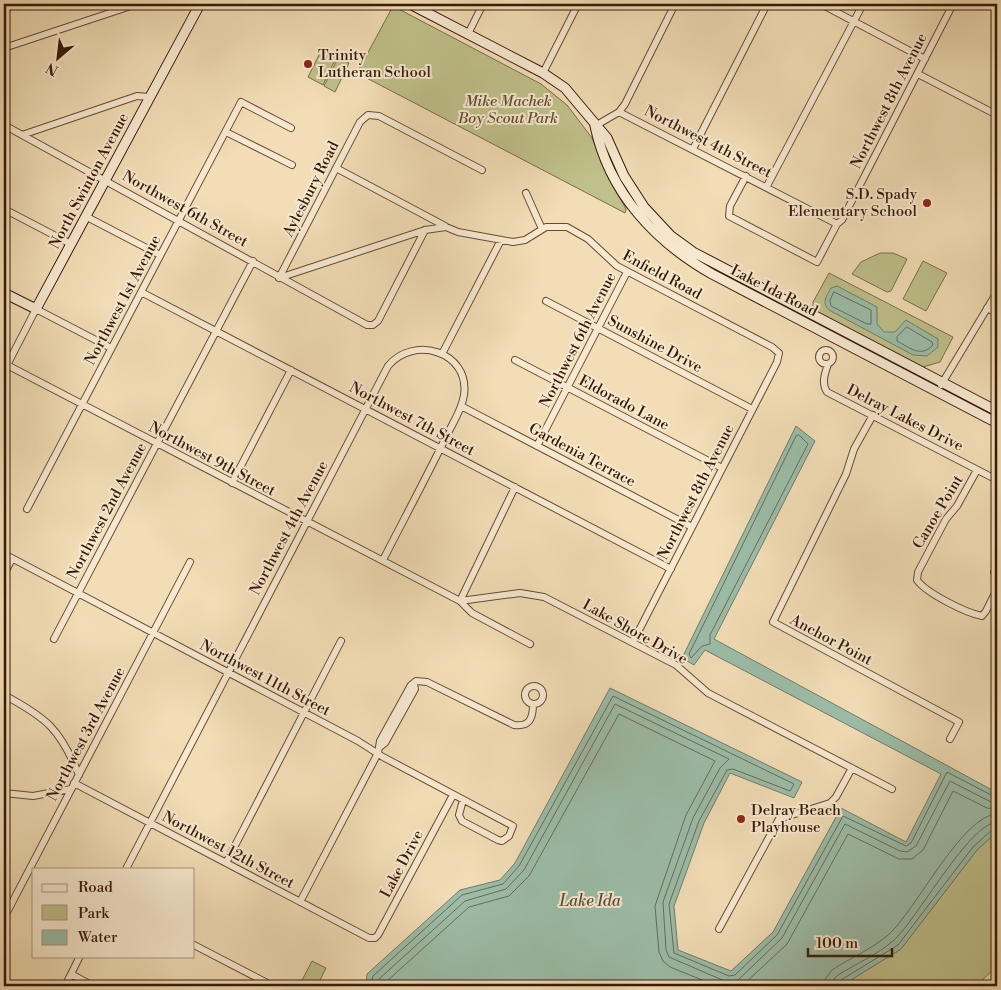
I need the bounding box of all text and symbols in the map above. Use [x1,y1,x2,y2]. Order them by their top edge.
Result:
street label: Northwest 8th Avenue [847,30,931,172]
north arrow [32,32,82,82]
place label: Trinity Lutheran School [318,46,431,82]
text: N [43,58,61,79]
marker: Trinity Lutheran School [302,58,314,70]
park label: Mike Machek Boy Scout Park [457,92,558,128]
street label: Northwest 4th Street [641,102,776,183]
street label: North Swinton Avenue [45,110,133,252]
street label: Aylesbury Road [278,138,343,241]
street label: Northwest 6th Street [119,167,252,252]
place label: S.D. Spady Elementary School [788,185,918,221]
marker: S.D. Spady Elementary School [921,197,933,209]
street label: Northwest 1st Avenue [81,232,165,368]
street label: Enfield Road [619,246,705,304]
street label: Lake Ida Road [727,261,821,321]
street label: Northwest 6th Avenue [536,269,620,411]
street label: Sunshine Drive [604,311,706,377]
street label: Eldorado Lane [575,371,673,435]
street label: Northwest 7th Street [346,378,479,460]
street label: Delray Lakes Drive [843,380,967,456]
street label: Northwest 9th Street [145,418,279,501]
street label: Gardenia Terrace [525,419,639,491]
street label: Northwest 8th Avenue [654,421,738,563]
street label: Northwest 2nd Avenue [63,439,151,583]
street label: Northwest 4th Avenue [246,458,332,598]
street label: Canoe Point [909,471,968,552]
street label: Lake Shore Drive [579,595,691,669]
street label: Anchor Point [786,610,876,670]
street label: Northwest 11th Street [196,636,334,721]
street label: Northwest 3rd Avenue [43,664,129,804]
place label: Delray Beach Playhouse [751,801,841,837]
street label: Northwest 12th Street [159,807,298,893]
marker: Delray Beach Playhouse [735,813,747,825]
street label: Lake Drive [376,827,428,901]
legend [32,868,195,958]
text: Road [78,878,113,897]
water label: Lake Ida [558,891,621,911]
text: Park [78,904,110,923]
scale bar [808,925,892,957]
text: Water [77,928,118,947]
text: 100 m [816,934,858,953]

